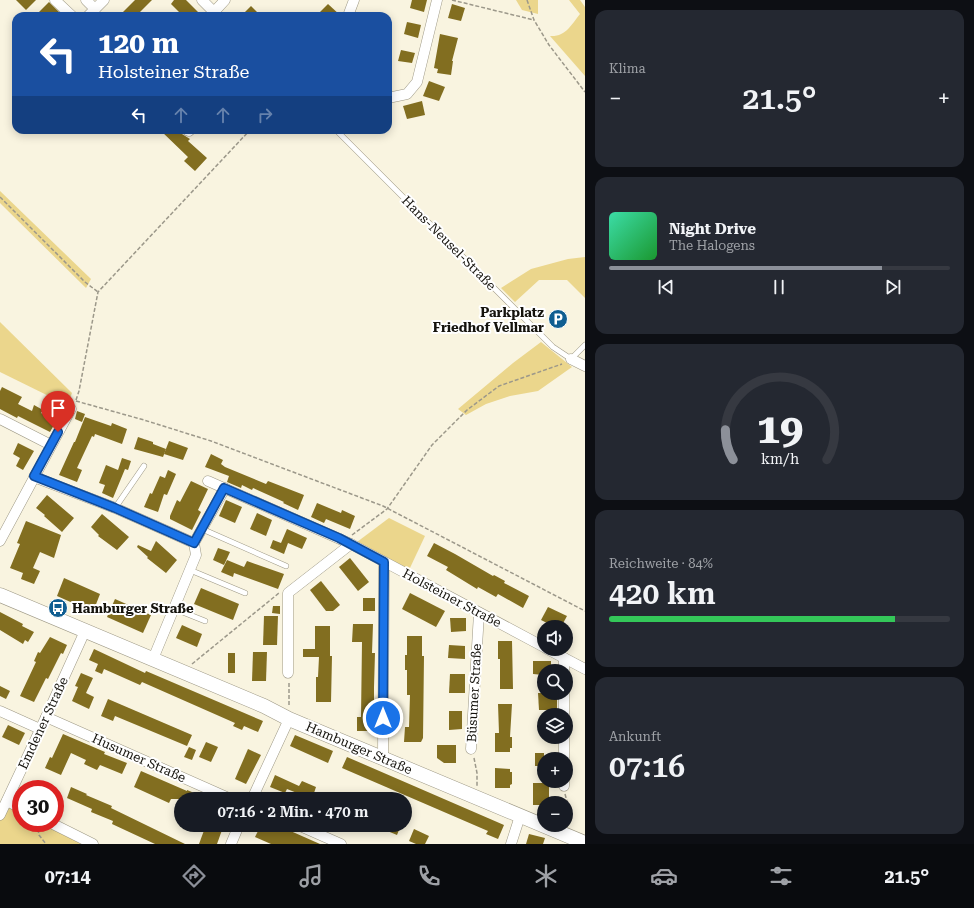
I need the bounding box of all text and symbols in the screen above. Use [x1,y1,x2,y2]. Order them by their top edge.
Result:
text: 120 m [98,27,179,60]
icon: left [32,28,84,80]
text: Holsteiner Straße [98,61,250,82]
text: Klima [609,61,646,76]
text: 21.5° [742,81,817,116]
text: − [609,86,621,111]
text: + [938,86,950,111]
icon: left [128,104,150,126]
icon: ahead [170,104,192,126]
icon: ahead [212,104,234,126]
icon: right [254,104,276,126]
street label: Hans-Neusel-Straße [399,193,499,293]
text: Night Drive [669,220,756,238]
text: The Halogens [669,238,755,253]
icon: previous [655,276,677,298]
icon: pause [768,276,790,298]
icon: next [882,276,904,298]
place label: Parkplatz Friedhof Vellmar [433,305,544,335]
parking icon: Parkplatz Friedhof Vellmar [547,308,569,330]
pin [41,391,75,432]
icon: arrive [47,397,69,419]
text: 19 [756,404,803,453]
text: km/h [760,451,799,467]
text: Reichweite · 84% [609,556,713,571]
street label: Holsteiner Straße [400,566,504,630]
text: 420 km [609,576,716,611]
bus stop icon: Hamburger Straße [47,597,69,619]
place label: Hamburger Straße [72,601,194,616]
map controls [537,620,573,832]
button: sound [537,620,573,656]
street label: Büsumer Straße [464,643,484,743]
button: search [537,664,573,700]
street label: Emdener Straße [15,674,71,772]
position arrow [362,697,404,739]
button: layers [537,708,573,744]
street label: Hamburger Straße [303,719,415,777]
text: Ankunft [609,729,661,744]
street label: Husumer Straße [90,731,188,785]
text: 07:16 [609,749,685,784]
button: + [537,752,573,788]
speed limit sign: 30 [12,780,64,832]
button: − [537,796,573,832]
text: 07:16 · 2 Min. · 470 m [217,803,369,821]
icon: directions [180,862,208,890]
icon: music [297,862,325,890]
icon: phone [415,862,443,890]
icon: climate [532,862,560,890]
icon: car [650,862,678,890]
icon: filters [767,862,795,890]
text: 07:14 [45,866,91,887]
text: 21.5° [884,866,929,887]

